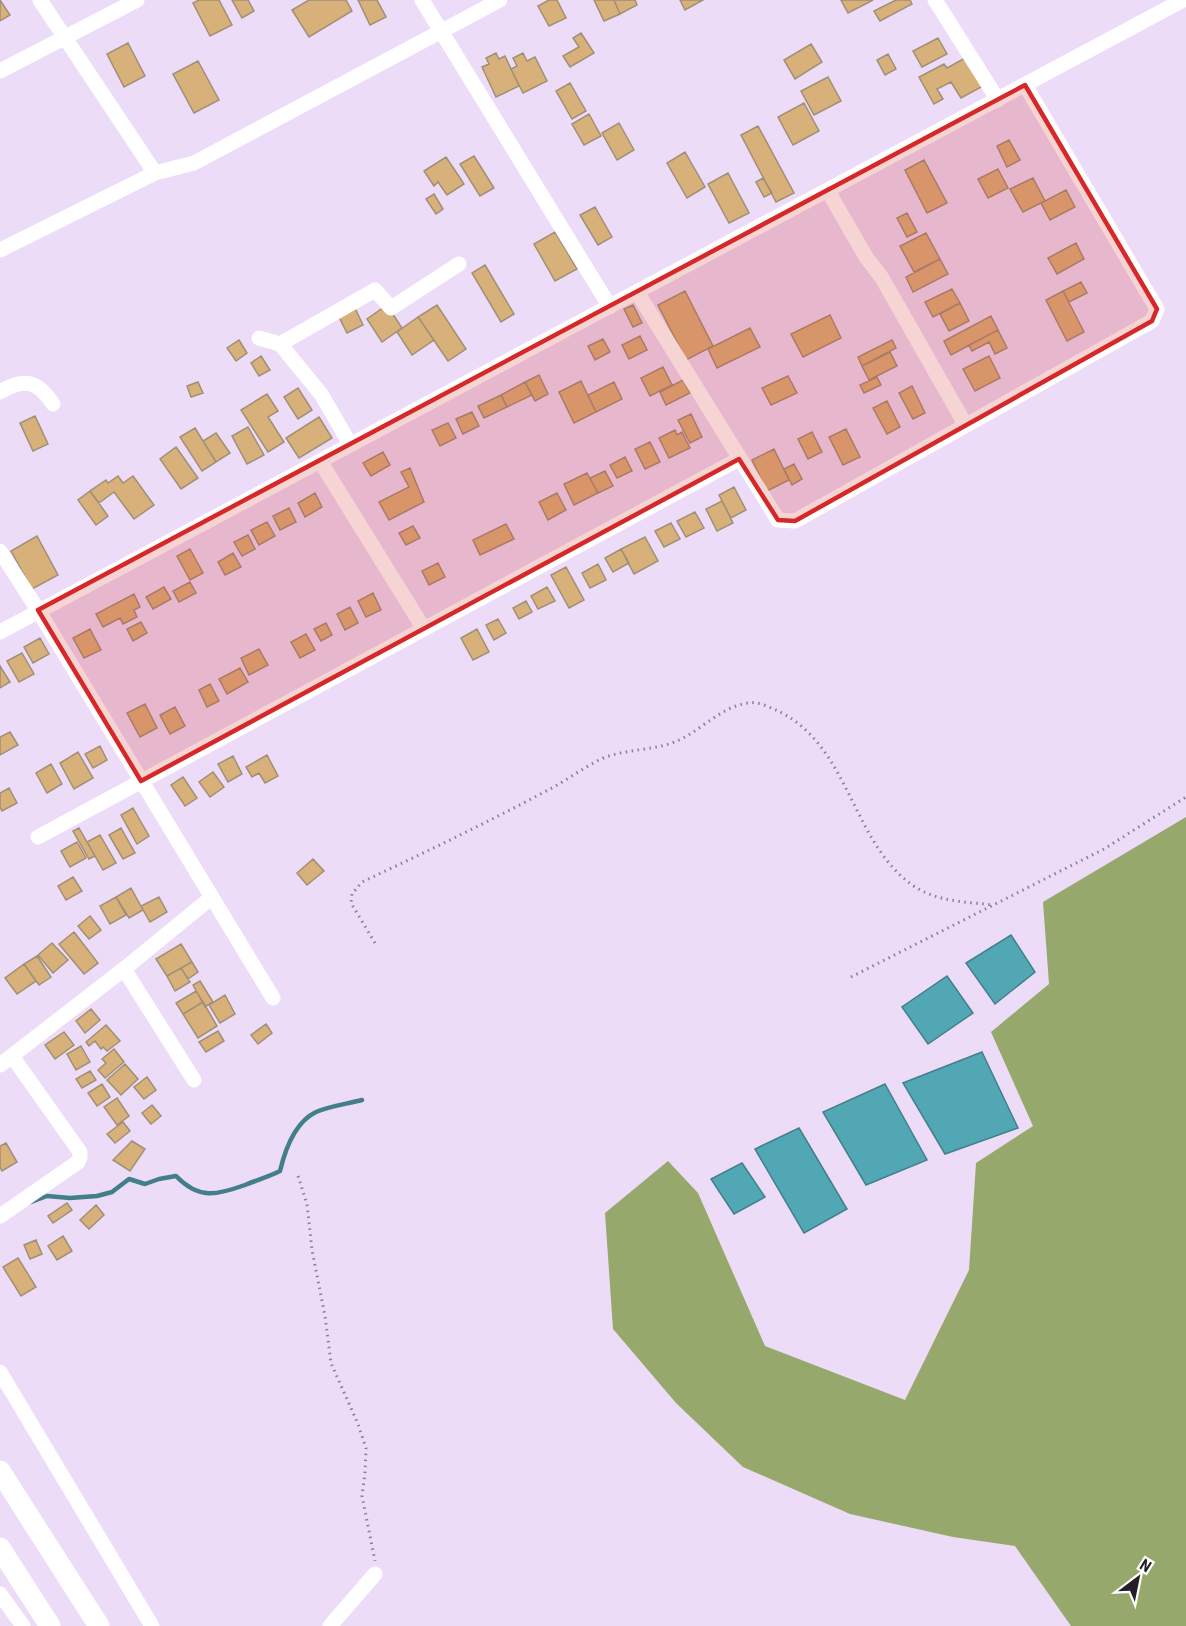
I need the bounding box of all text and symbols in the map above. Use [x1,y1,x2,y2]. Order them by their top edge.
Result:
north arrow [1108,1548,1168,1608]
text: N [1136,1555,1155,1576]

